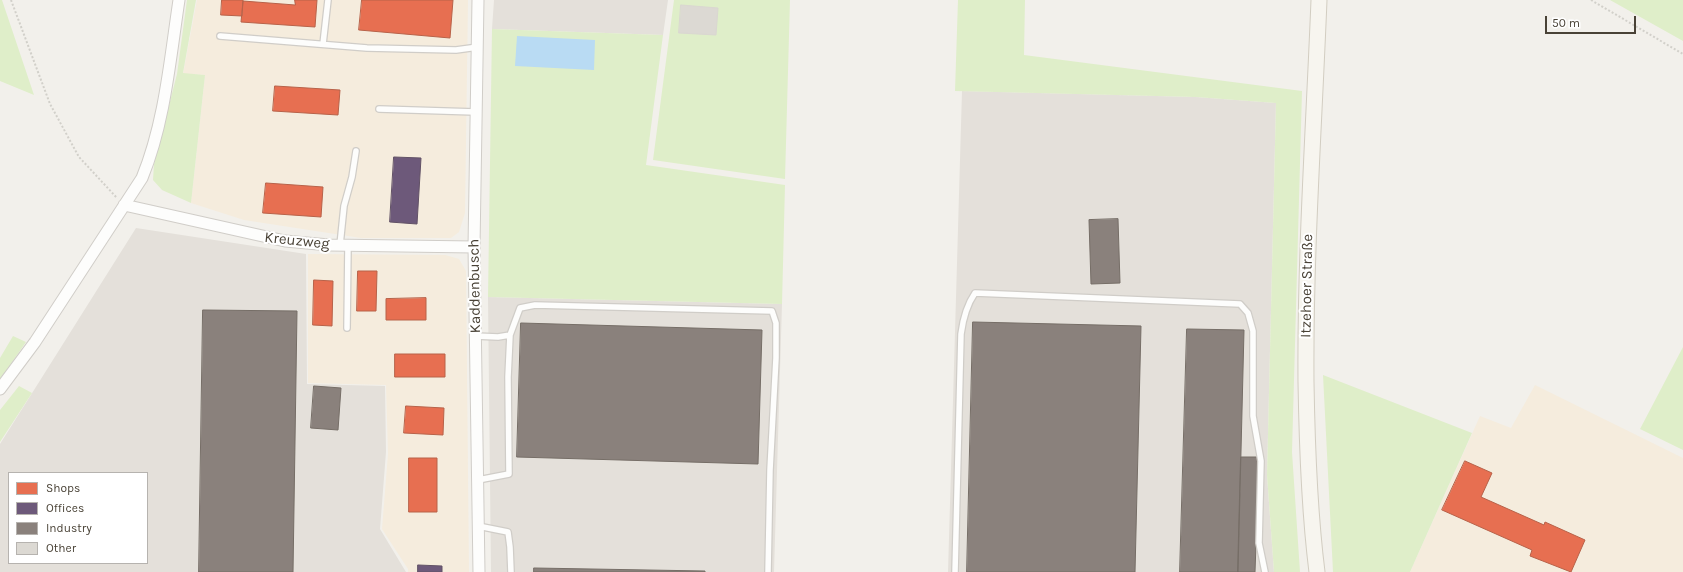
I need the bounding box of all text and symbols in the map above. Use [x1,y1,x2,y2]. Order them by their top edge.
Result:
scale bar [1547,8,1638,34]
text: 50 m [1552,16,1580,30]
street label: Kreuzweg [264,229,330,253]
street label: Itzehoer Straße [1297,234,1317,338]
street label: Kaddenbusch [465,239,485,333]
legend [8,472,148,564]
text: Shops [46,481,80,495]
text: Offices [46,501,84,515]
text: Industry [46,521,92,535]
text: Other [46,541,76,555]

